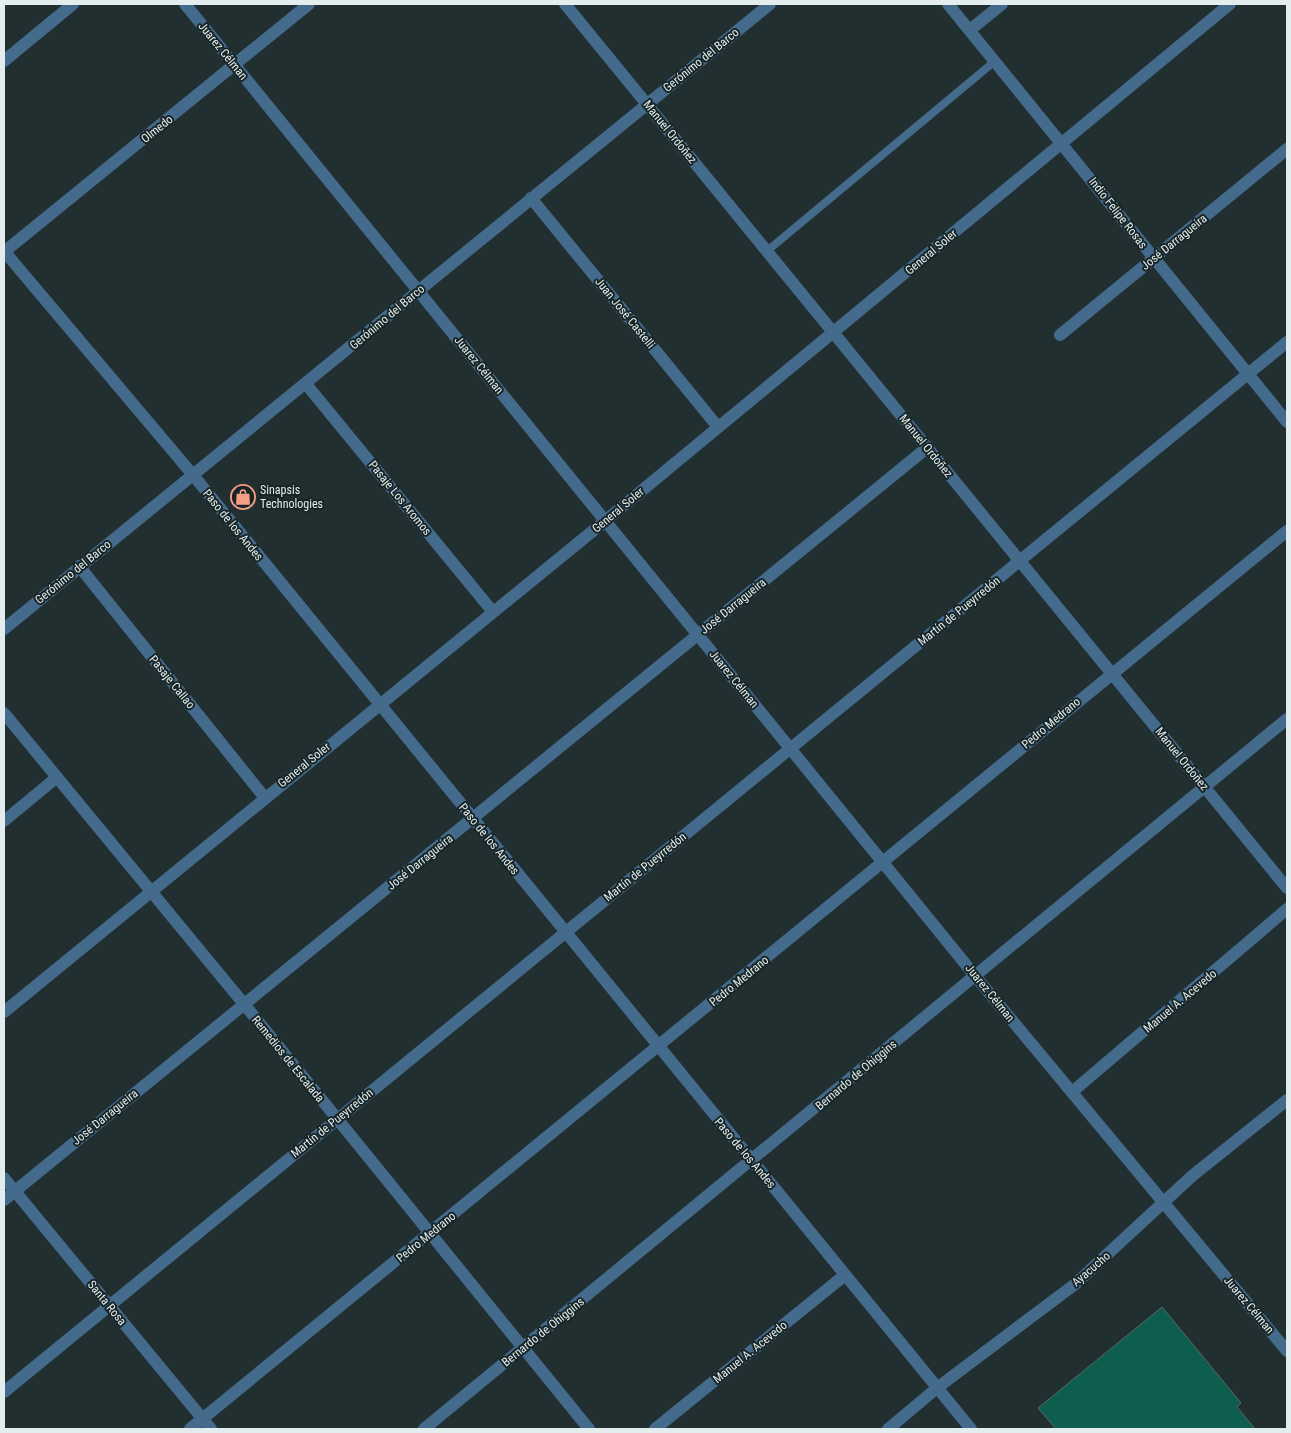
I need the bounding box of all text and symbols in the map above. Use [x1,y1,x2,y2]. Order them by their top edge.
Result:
street label: Juarez Célman [195,19,251,83]
street label: Gerónimo del Barco [660,25,742,95]
street label: Manuel Ordoñez [640,98,700,166]
street label: Olmedo [138,112,176,146]
street label: Indio Felipe Rosas [1086,175,1150,251]
street label: José Darragueira [1138,211,1210,273]
street label: General Soler [902,226,960,278]
street label: Juan José Castelli [592,275,658,351]
street label: Gerónimo del Barco [347,282,427,352]
street label: Juarez Célman [451,333,507,397]
street label: Manuel Ordoñez [896,412,956,480]
street label: Pasaje Los Aromos [366,458,434,538]
place label: Sinapsis Technologies [260,483,323,511]
shop icon: Sinapsis Technologies [230,484,256,510]
street label: General Soler [589,484,647,536]
street label: Paso de los Andes [200,487,266,563]
street label: Gerónimo del Barco [32,537,114,607]
street label: Martín de Pueyrredón [915,573,1003,648]
street label: José Darragueira [697,575,769,637]
street label: Juarez Célman [706,647,762,711]
street label: Pasaje Callao [146,653,198,711]
street label: Pedro Medrano [1019,694,1083,752]
street label: Manuel Ordoñez [1152,725,1212,793]
street label: General Soler [275,739,333,790]
street label: Paso de los Andes [456,801,522,877]
street label: Martín de Pueyrredón [601,829,689,904]
street label: José Darragueira [384,831,456,893]
street label: Pedro Medrano [707,953,771,1009]
street label: Juarez Célman [962,961,1018,1025]
street label: Manuel A. Acevedo [1141,966,1219,1036]
street label: Remedios de Escalada [249,1013,327,1105]
street label: Bernardo de Ohiggins [813,1037,899,1113]
street label: Martín de Pueyrredón [288,1085,376,1160]
street label: José Darragueira [69,1086,141,1148]
street label: Paso de los Andes [711,1115,779,1191]
street label: Pedro Medrano [394,1209,458,1265]
street label: Ayacucho [1069,1249,1113,1289]
street label: Juarez Célman [1221,1274,1277,1337]
street label: Santa Rosa [85,1278,129,1328]
street label: Bernardo de Ohiggins [499,1295,587,1369]
street label: Manuel A. Acevedo [710,1318,790,1386]

